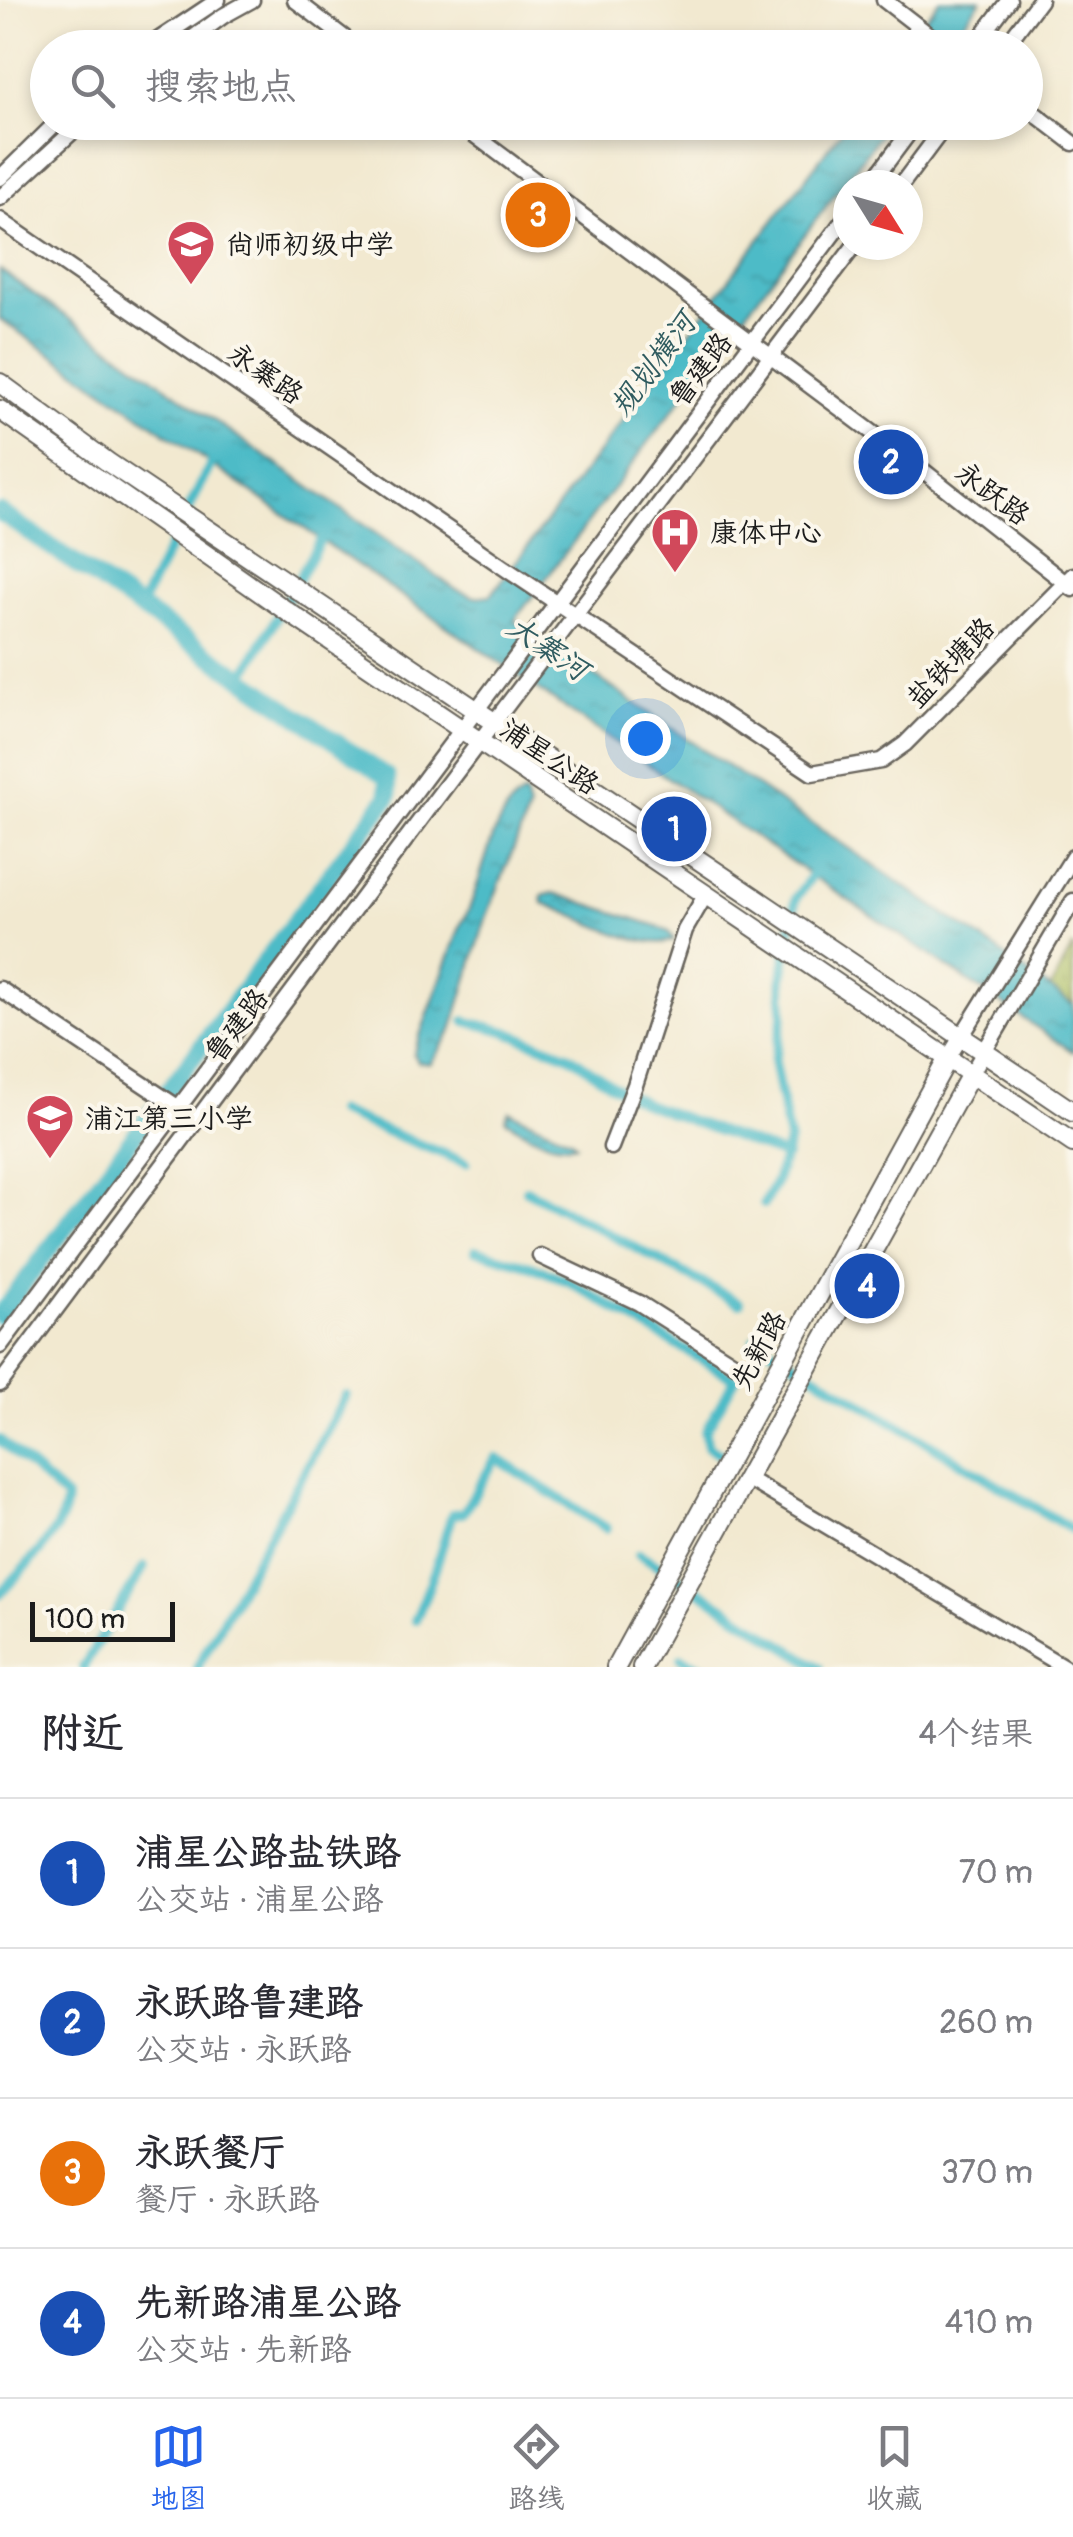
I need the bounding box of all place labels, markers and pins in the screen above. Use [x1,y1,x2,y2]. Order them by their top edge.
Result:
pin: 3 [506,178,570,252]
school or university icon: 尚师初级中学 [165,218,217,286]
place label: 尚师初级中学 [226,228,394,263]
pin: 2 [858,424,924,500]
hospital icon: 康体中心 [649,506,701,574]
place label: 康体中心 [710,516,822,551]
pin: 1 [642,792,706,866]
school or university icon: 浦江第三小学 [24,1092,76,1160]
place label: 浦江第三小学 [85,1102,253,1137]
pin: 4 [834,1248,900,1324]

